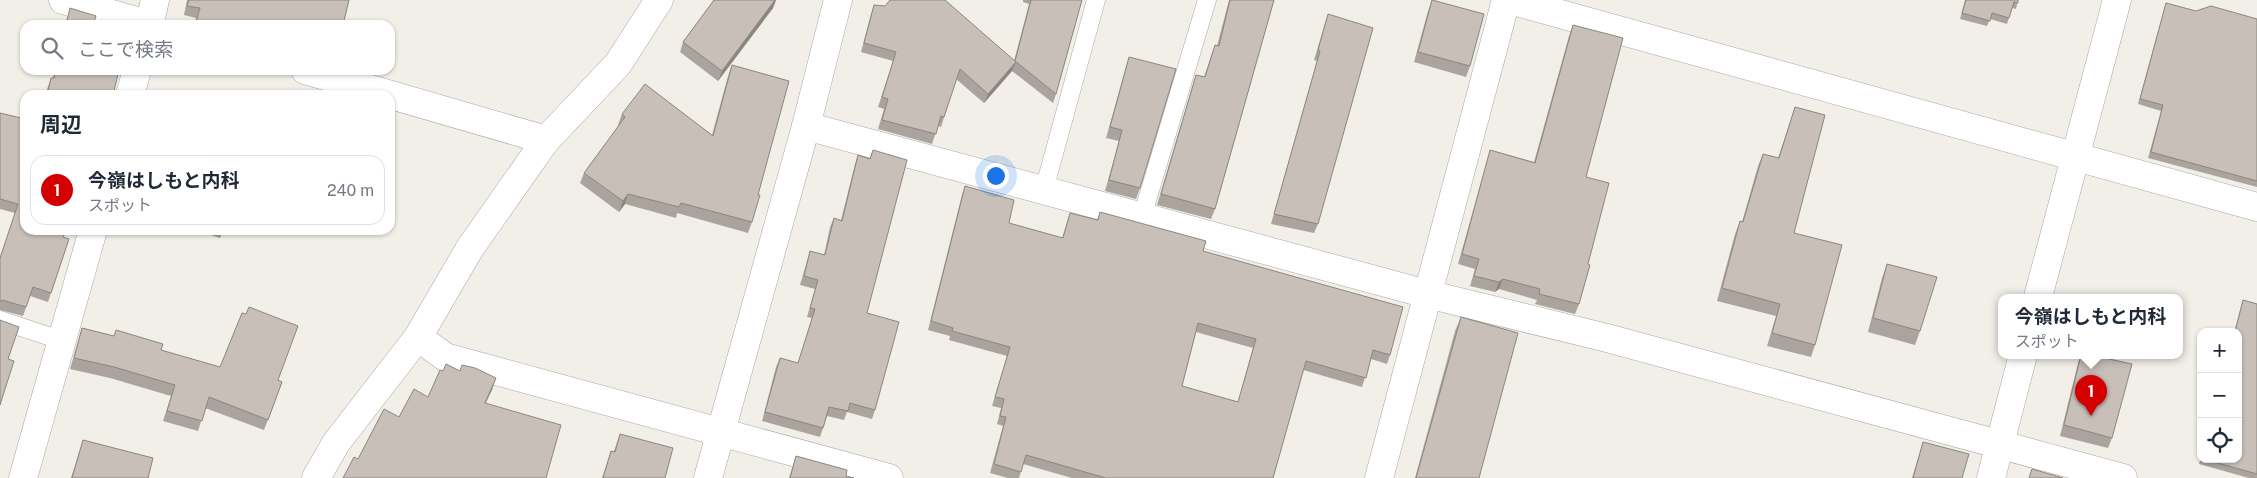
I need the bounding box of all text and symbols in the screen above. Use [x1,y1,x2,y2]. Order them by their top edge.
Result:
search box [20,20,395,75]
icon: search [38,34,66,62]
text: ここで検索 [78,38,173,60]
text: 周辺 [40,112,82,137]
your location [983,163,1009,189]
text: 今嶺はしもと内科 [88,169,240,191]
text: 1 [54,181,60,200]
text: 240 m [327,181,374,200]
text: スポット [88,196,152,215]
popup [1998,294,2183,359]
text: 今嶺はしもと内科 [2015,305,2166,327]
map controls [2197,328,2242,463]
button: + [2197,328,2242,373]
text: スポット [2015,332,2079,351]
button: − [2197,373,2242,418]
pin: 1 [2075,375,2107,416]
button: locate [2197,418,2242,463]

